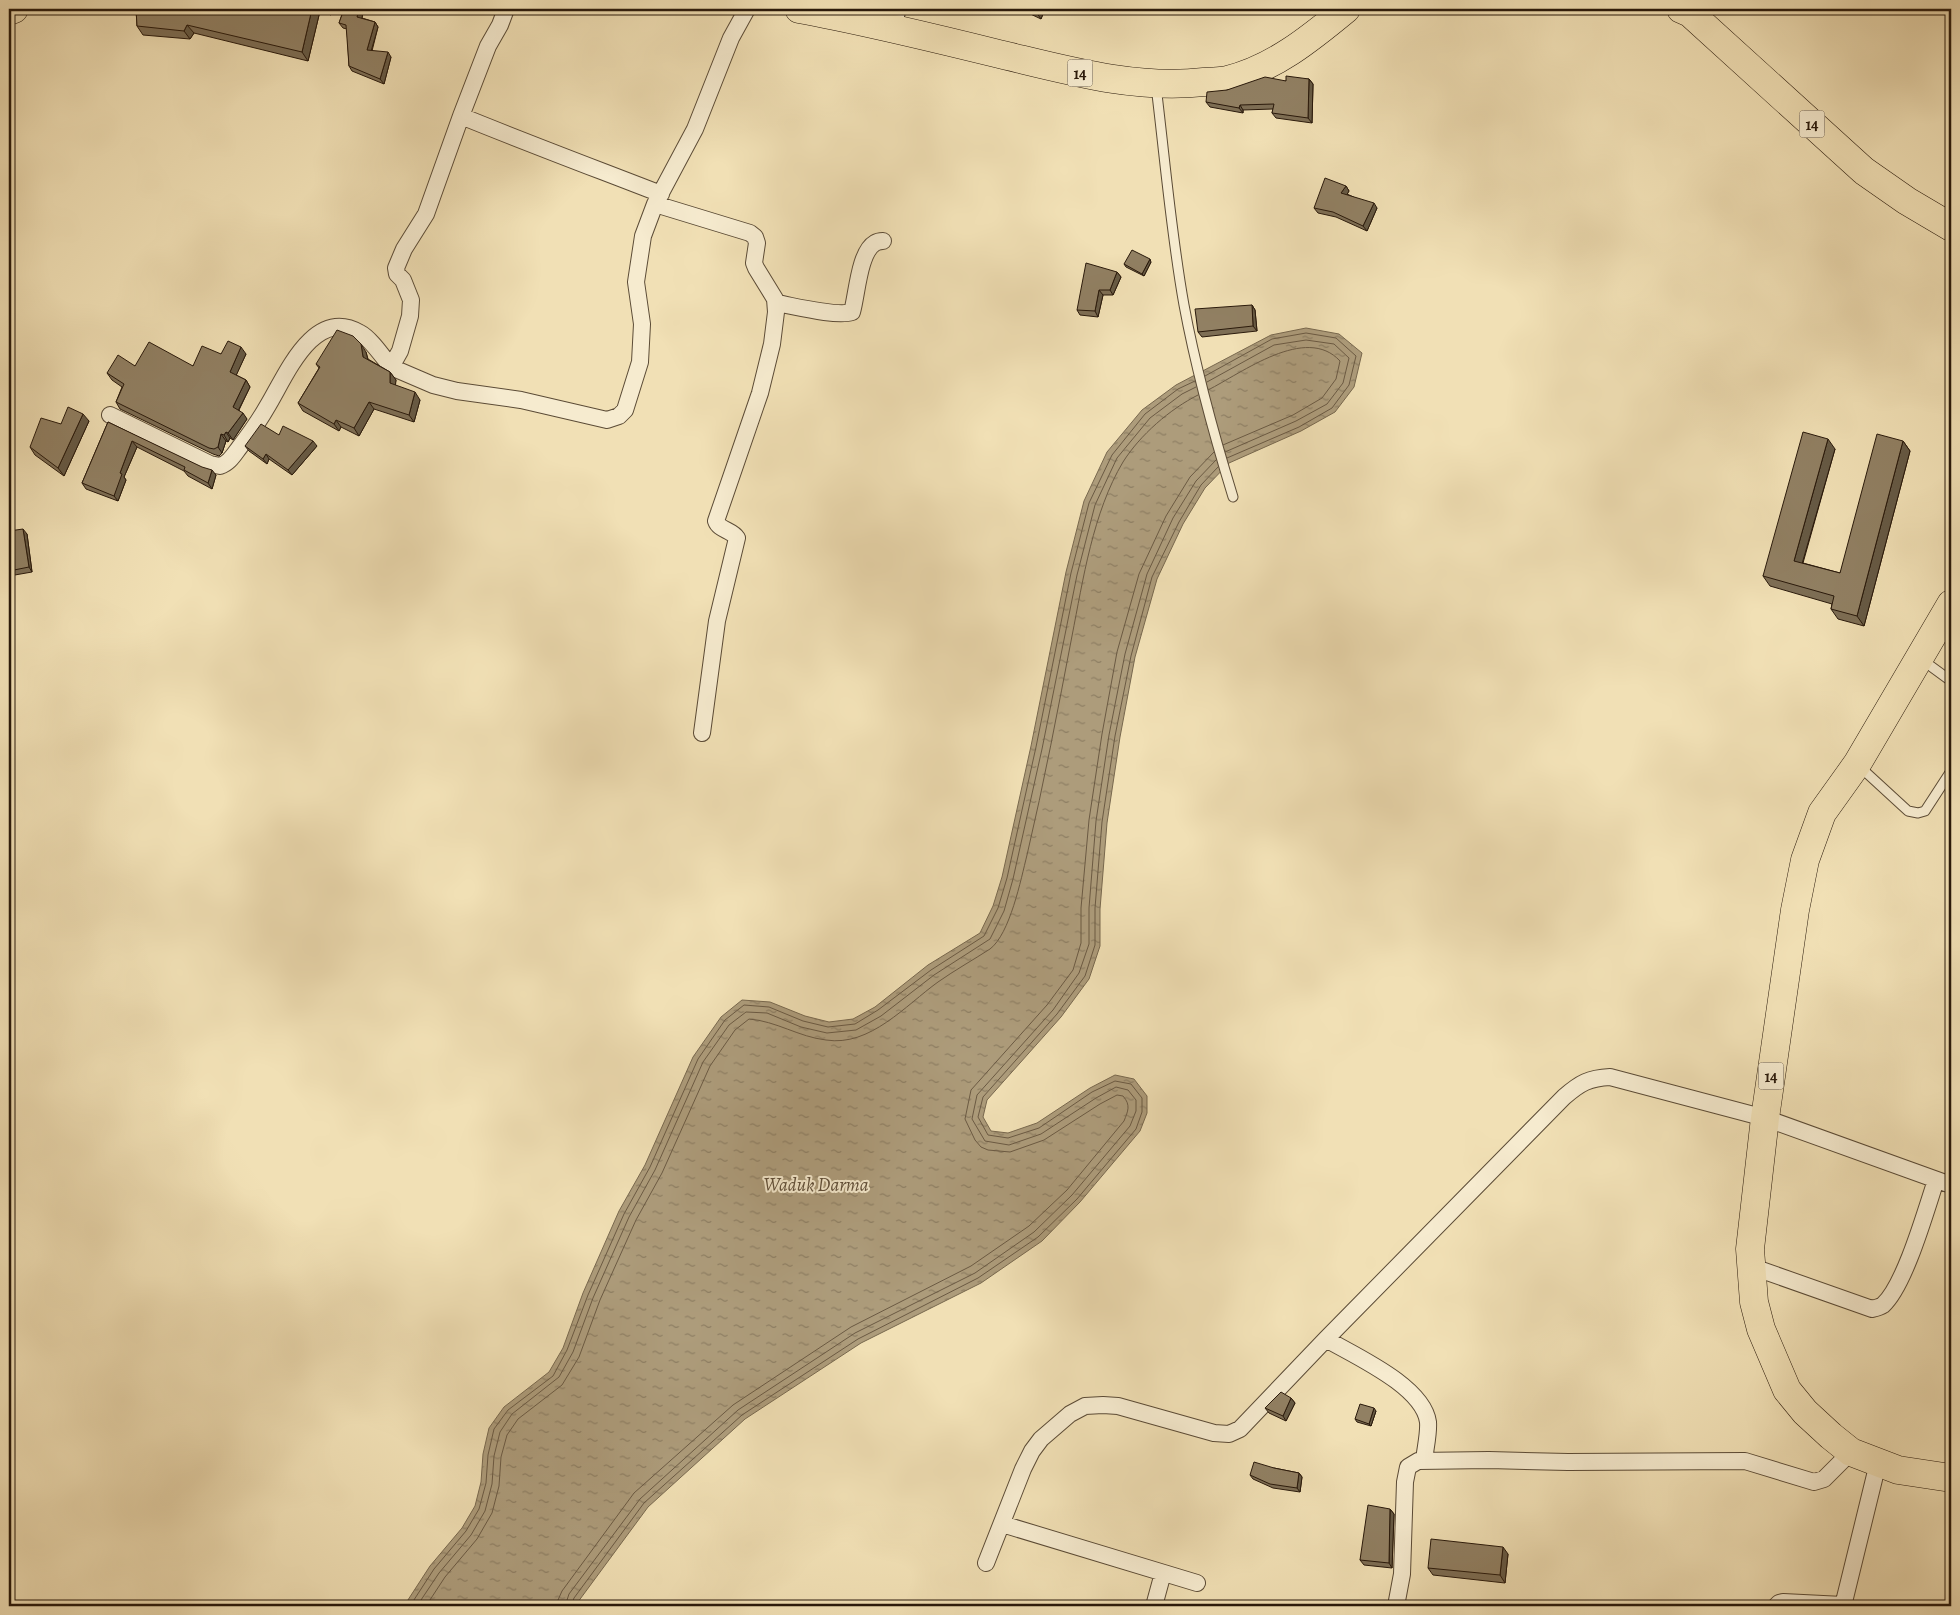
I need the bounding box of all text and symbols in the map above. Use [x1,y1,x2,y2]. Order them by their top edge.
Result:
road number: 14 [1068,59,1092,86]
road number: 14 [1800,110,1824,138]
road number: 14 [1758,1062,1784,1090]
water label: Waduk Darma [764,1172,869,1198]

